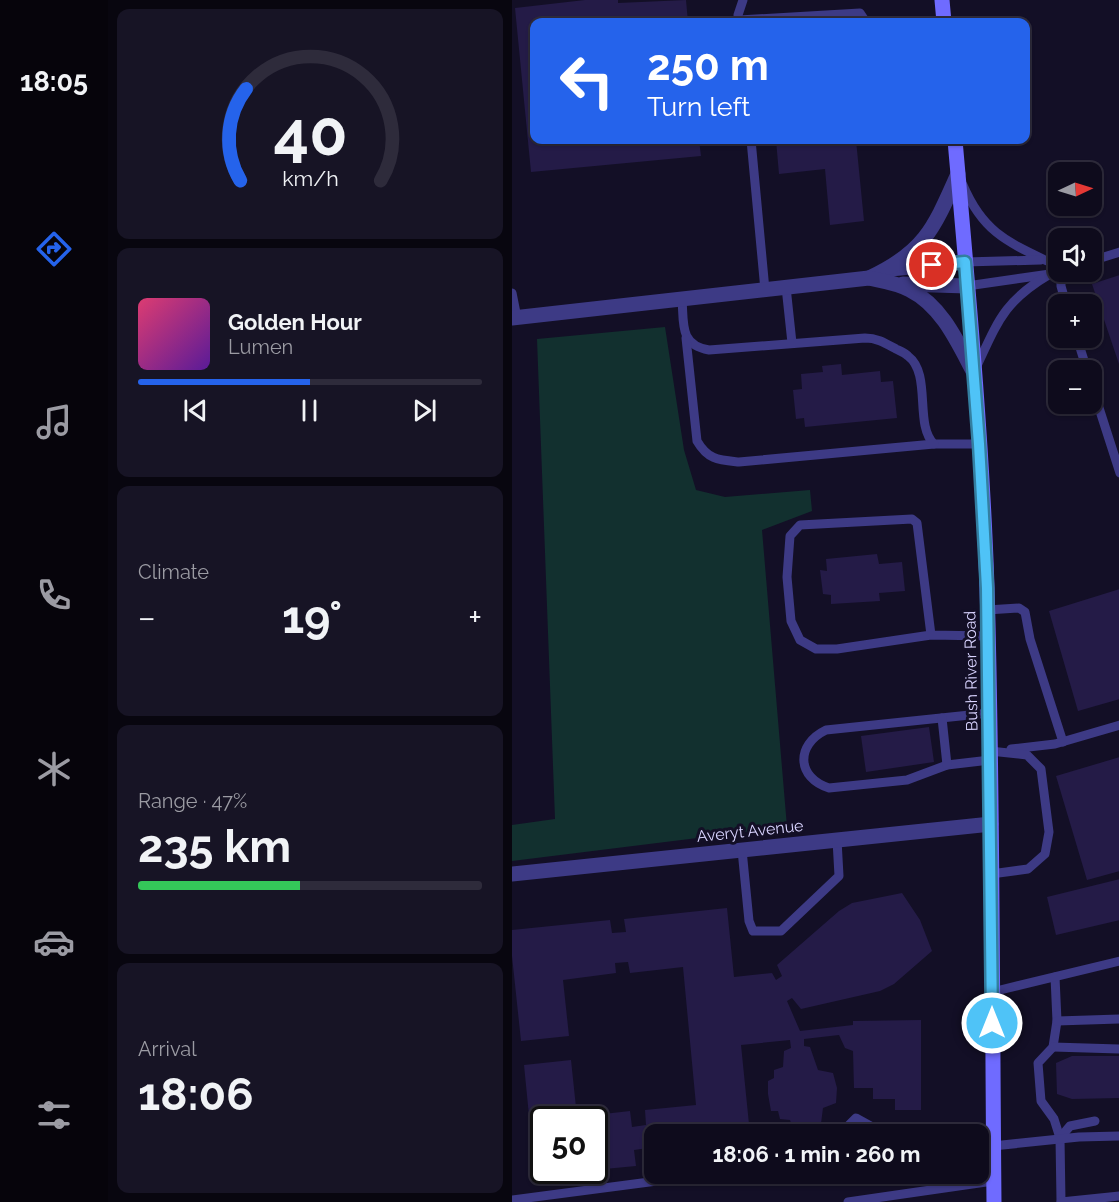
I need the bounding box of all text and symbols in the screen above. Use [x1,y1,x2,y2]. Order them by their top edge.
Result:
text: 250 m [647,41,769,90]
icon: left [548,42,626,120]
text: 18:05 [20,66,88,97]
text: Turn left [647,91,750,122]
text: 40 [273,96,347,170]
north arrow [1048,162,1102,216]
map controls [1048,162,1102,414]
text: km/h [282,166,338,191]
icon: directions [33,228,75,270]
button: sound [1048,228,1102,282]
pin [906,239,957,290]
icon: arrive [915,248,948,281]
button: + [1048,294,1102,348]
text: Golden Hour [228,309,362,335]
text: Lumen [228,335,293,359]
button: − [1048,360,1102,414]
icon: previous [179,394,212,427]
icon: pause [293,394,326,427]
icon: next [408,394,441,427]
icon: music [33,401,75,443]
text: Climate [138,560,209,584]
icon: phone [33,574,75,616]
text: 19° [282,591,342,644]
text: − [138,598,156,637]
text: + [468,598,482,637]
street label: Bush River Road [960,611,982,731]
icon: climate [33,748,75,790]
text: Range · 47% [138,789,247,813]
street label: Averyt Avenue [696,816,804,846]
text: 235 km [138,820,291,873]
icon: car [33,921,75,963]
position arrow [960,991,1024,1055]
text: Arrival [138,1037,197,1061]
text: 18:06 [138,1068,253,1121]
icon: filters [33,1094,75,1136]
speed limit sign: 50 [530,1106,608,1184]
text: 18:06 · 1 min · 260 m [712,1141,921,1167]

